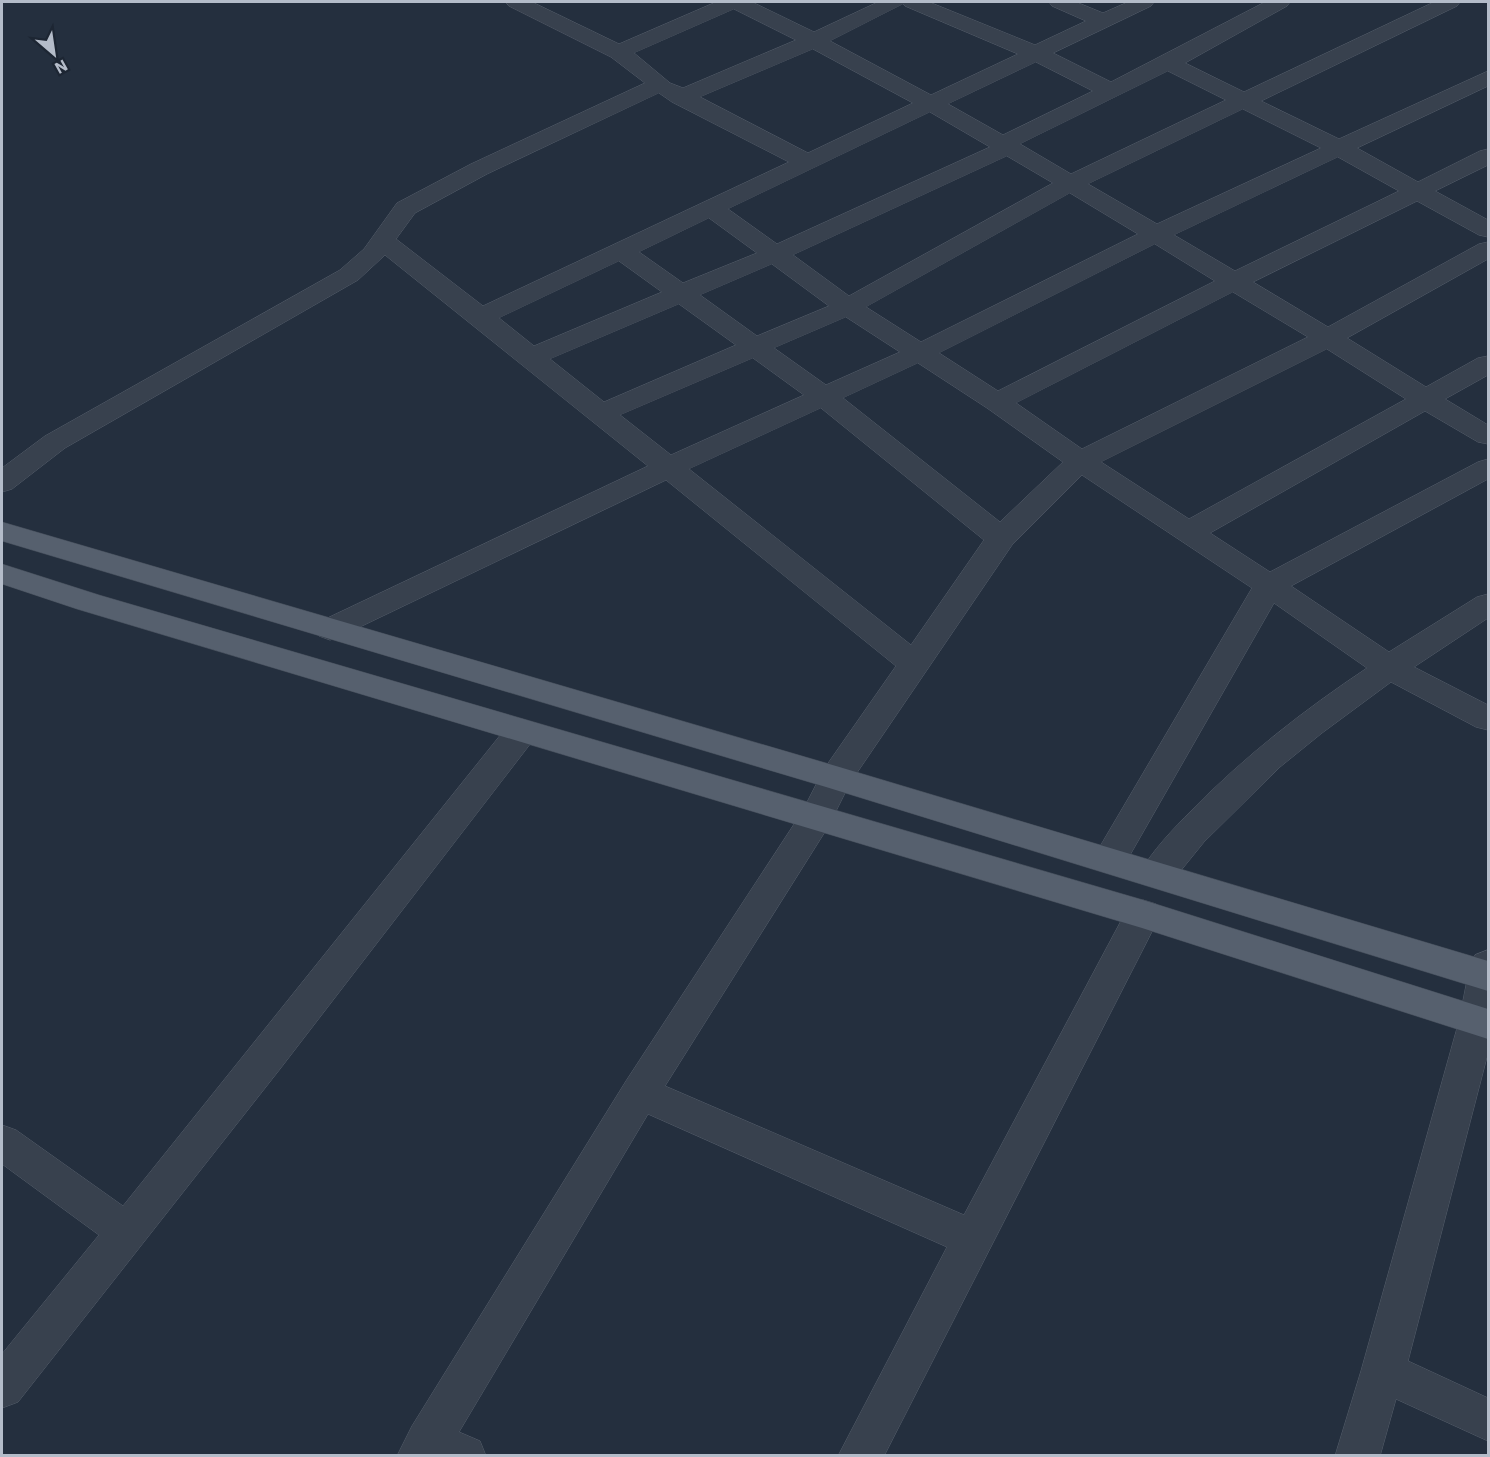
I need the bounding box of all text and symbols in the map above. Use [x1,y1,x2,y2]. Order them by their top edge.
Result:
north arrow [24,24,84,84]
text: N [51,56,71,79]

